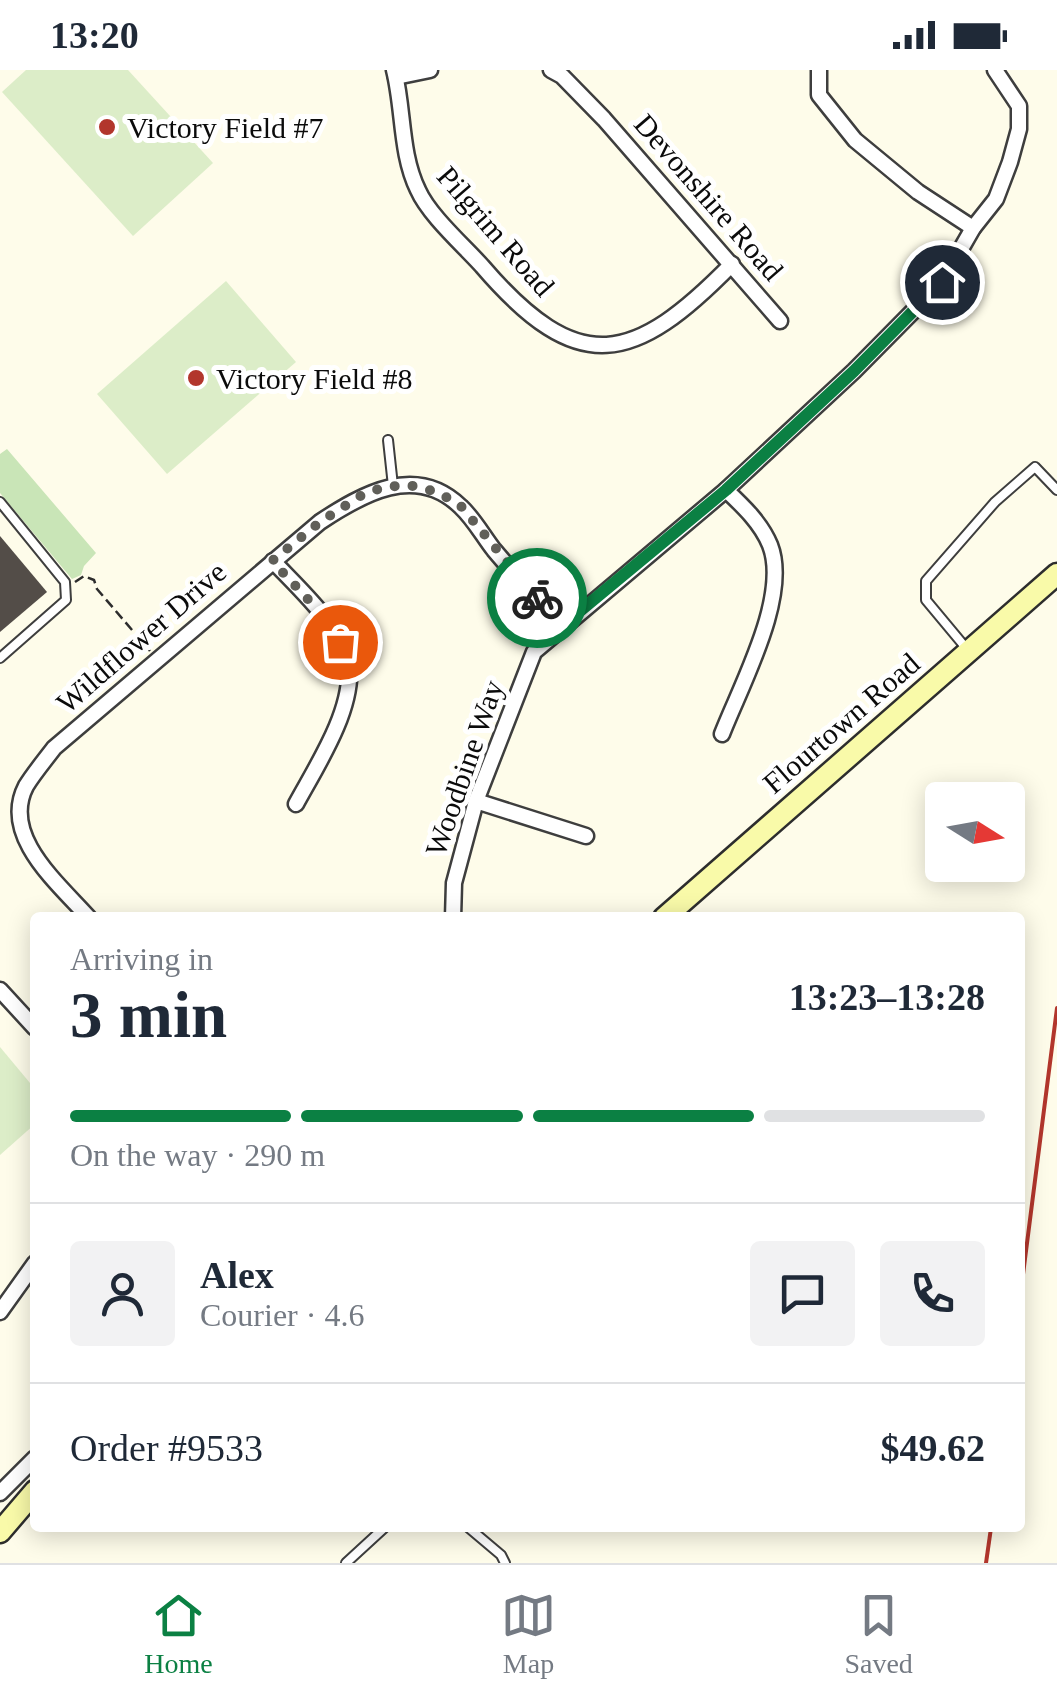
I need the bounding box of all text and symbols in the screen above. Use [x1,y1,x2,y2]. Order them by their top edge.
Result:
text: 13:20 [50,14,139,56]
street label: Devonshire Road [628,107,790,287]
place label: Victory Field #7 [127,111,324,144]
marker: Victory Field #7 [96,116,118,138]
street label: Pilgrim Road [431,159,561,303]
pin [900,240,985,325]
icon: home [915,255,970,310]
place label: Victory Field #8 [216,362,413,395]
marker: Victory Field #8 [185,367,207,389]
courier [487,548,587,648]
street label: Wildflower Drive [50,555,232,719]
icon: bike [510,571,565,626]
pin [298,600,383,685]
icon: bag [313,615,368,670]
street label: Flourtown Road [756,646,926,800]
street label: Woodbine Way [418,676,510,860]
north arrow [925,782,1025,882]
map controls [925,782,1025,882]
text: Arriving in [70,941,213,977]
text: 13:23–13:28 [789,976,985,1018]
text: 3 min [70,979,227,1051]
text: On the way · 290 m [70,1137,325,1173]
button: person [70,1241,175,1346]
button: chat [750,1241,855,1346]
button: phone [880,1241,985,1346]
text: Alex [200,1254,274,1296]
text: Courier · 4.6 [200,1297,364,1333]
text: Order #9533 [70,1427,263,1469]
text: $49.62 [881,1427,985,1469]
tab: Home [144,1588,213,1680]
tab: Map [501,1588,556,1680]
tab: Saved [844,1588,913,1680]

